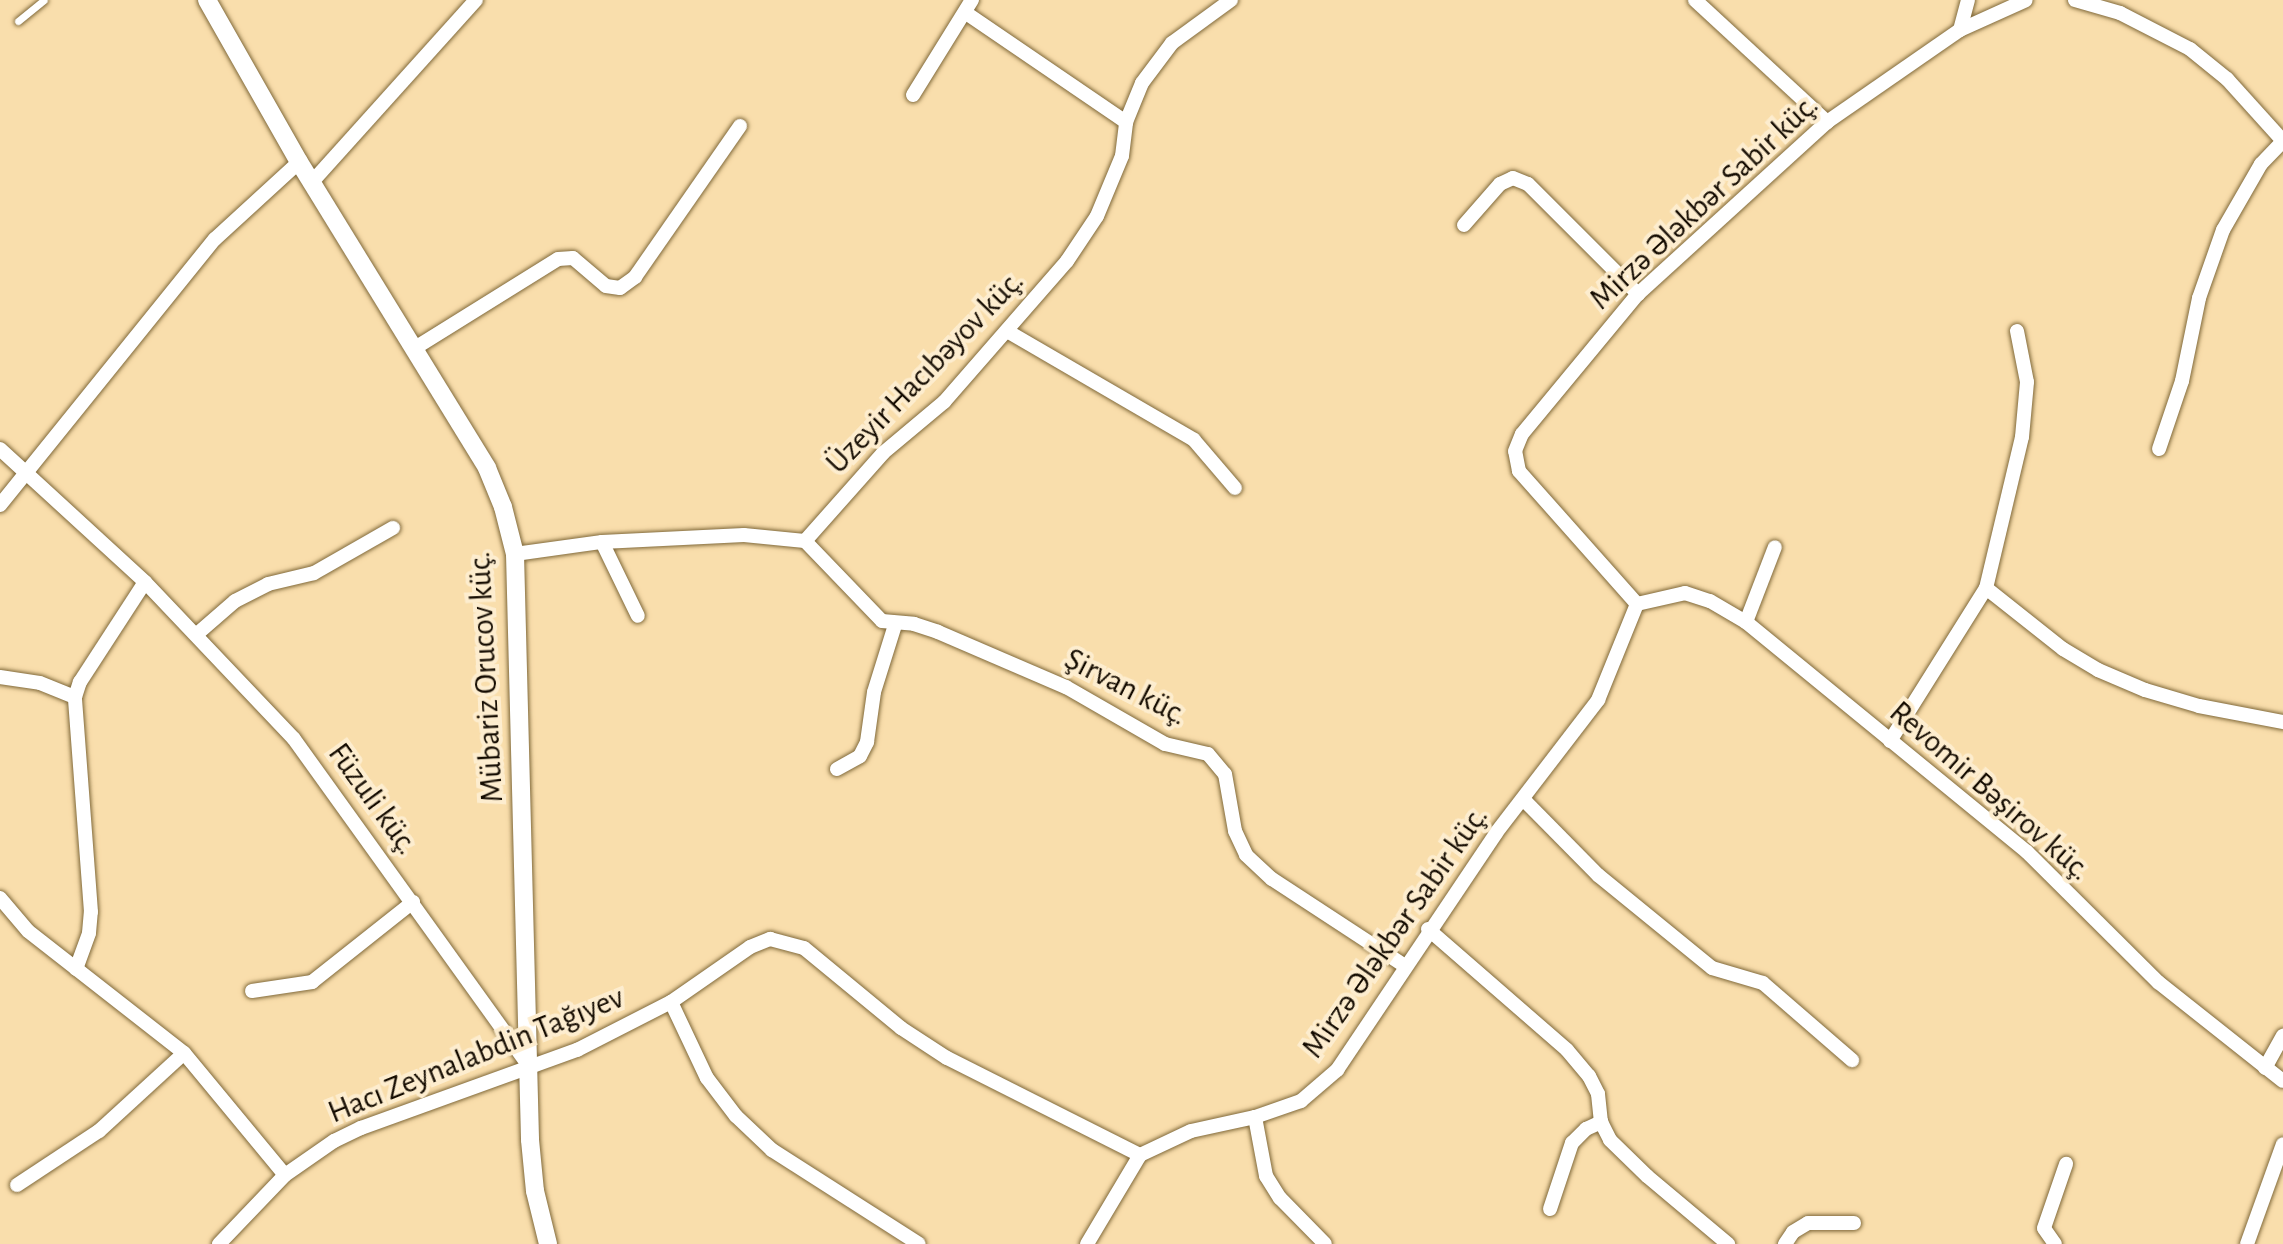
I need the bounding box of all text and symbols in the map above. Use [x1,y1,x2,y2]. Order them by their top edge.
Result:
street label: Mirzə Ələkbər Sabir küç. [1582,86,1826,318]
street label: Üzeyir Hacıbəyov küç. [818,262,1032,482]
street label: Mübariz Orucov küç. [460,551,512,803]
street label: Şirvan küç. [1058,640,1194,734]
street label: Revomir Bəşirov küç. [1881,693,2099,889]
street label: Füzuli küç. [320,736,426,862]
street label: Mirzə Ələkbər Sabir küç. [1294,799,1496,1065]
street label: Hacı Zeynalabdin Tağıyev [323,978,629,1132]

